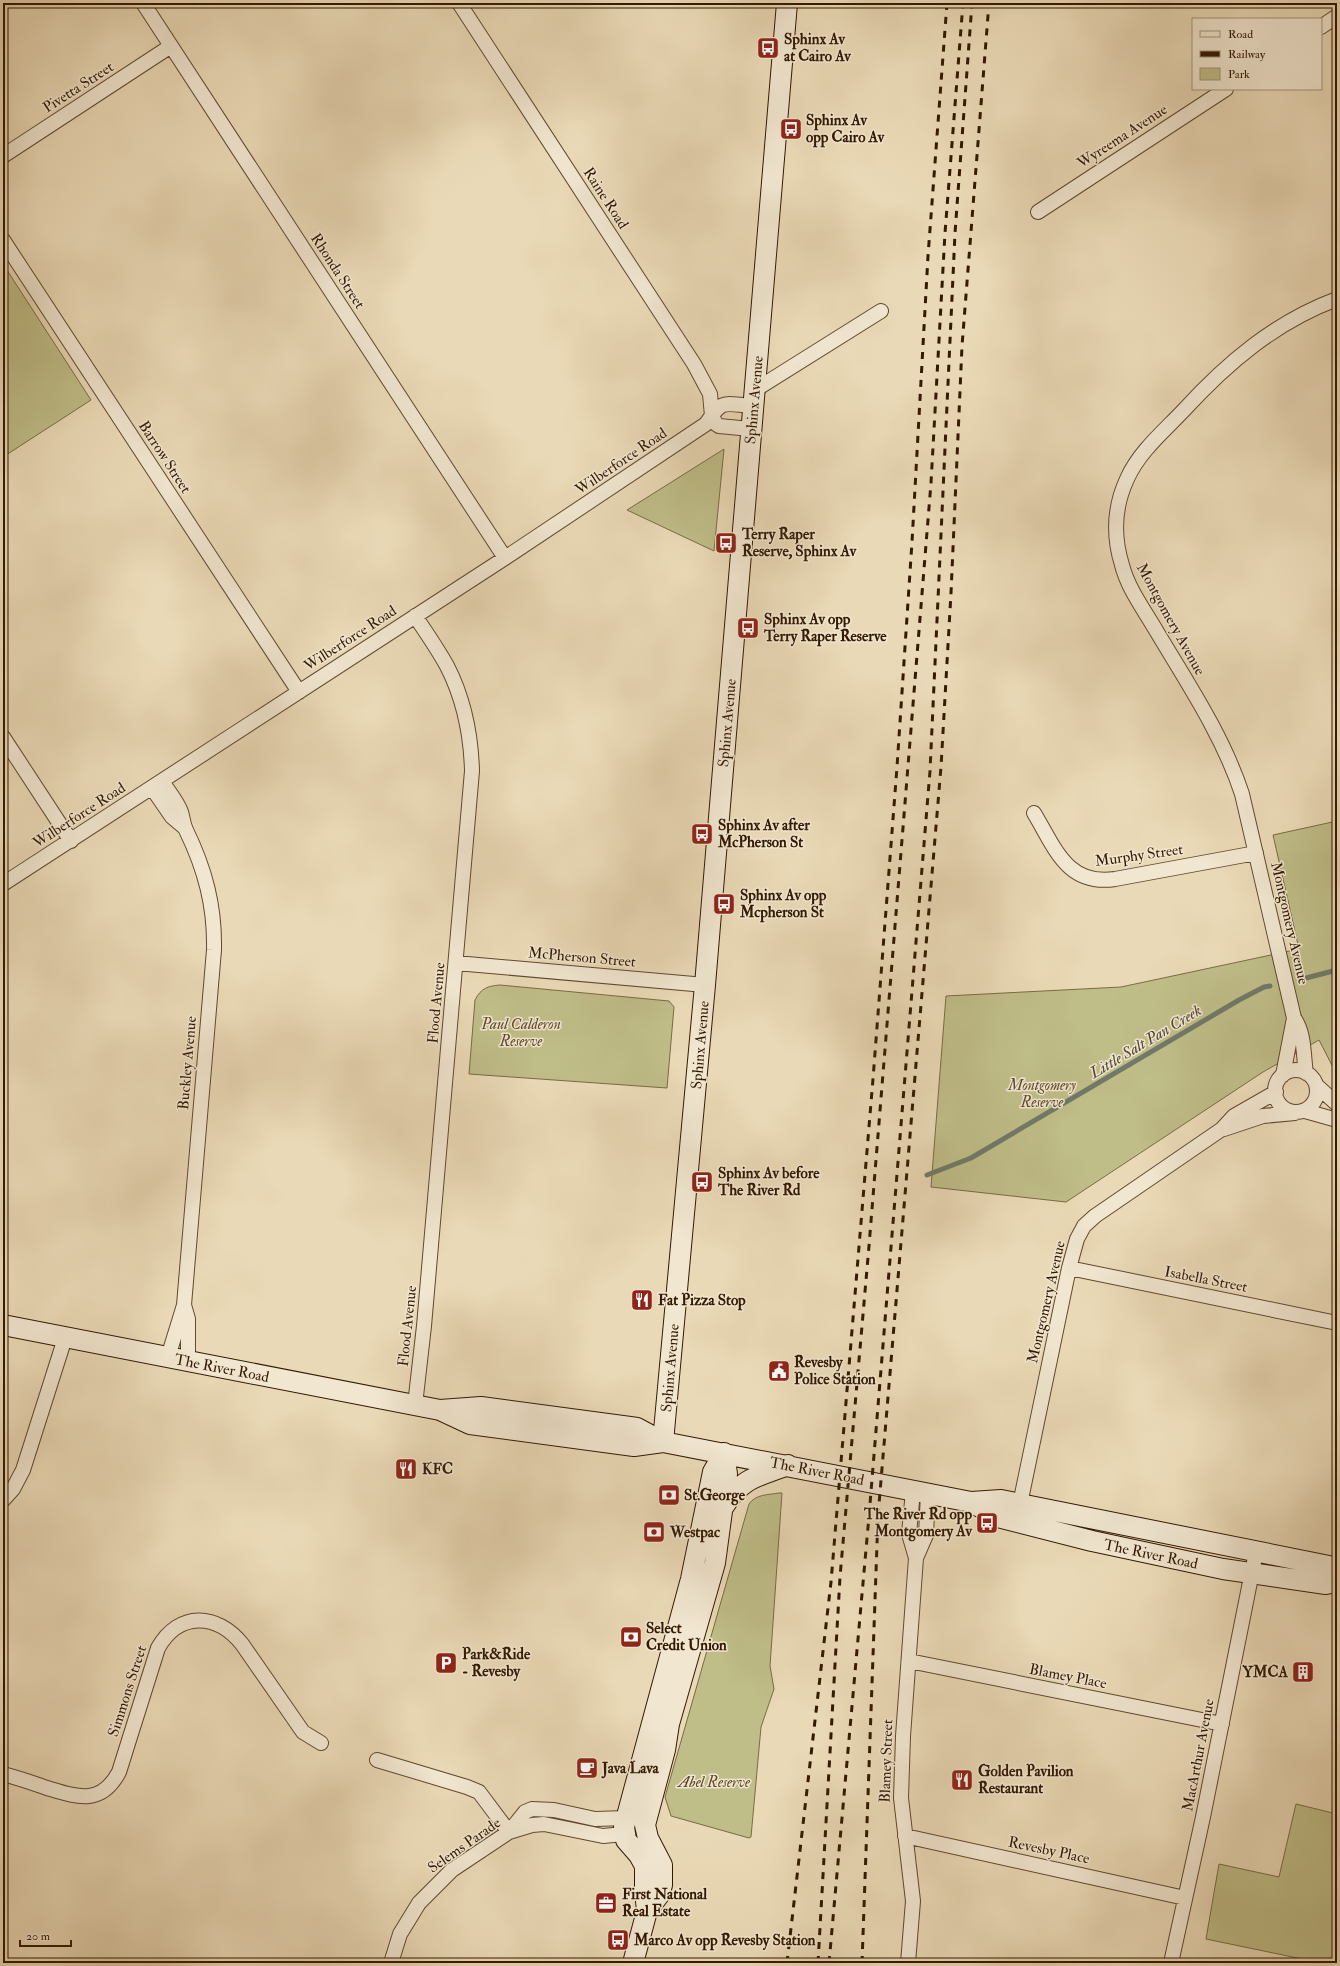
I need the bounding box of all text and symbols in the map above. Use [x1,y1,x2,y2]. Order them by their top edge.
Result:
legend [1192,18,1322,90]
text: Road [1228,27,1253,42]
place label: Sphinx Av at Cairo Av [784,30,851,66]
bus stop icon: Sphinx Av at Cairo Av [755,35,781,61]
text: Railway [1228,47,1266,62]
street label: Pivetta Street [39,57,117,117]
text: Park [1228,67,1250,82]
street label: Wyreema Avenue [1073,100,1171,173]
place label: Sphinx Av opp Cairo Av [806,111,885,148]
bus stop icon: Sphinx Av opp Cairo Av [778,116,804,142]
street label: Raine Road [579,164,633,233]
street label: Rhonda Street [306,230,369,313]
street label: Sphinx Avenue [741,355,769,445]
street label: Barrow Street [134,417,195,497]
street label: Wilberforce Road [571,423,671,500]
place label: Terry Raper Reserve, Sphinx Av [741,525,857,562]
bus stop icon: Terry Raper Reserve, Sphinx Av [713,530,739,556]
street label: Montgomery Avenue [1132,560,1209,679]
street label: Wilberforce Road [300,601,401,676]
place label: Sphinx Av opp Terry Raper Reserve [763,610,887,647]
bus stop icon: Sphinx Av opp Terry Raper Reserve [735,615,761,641]
street label: Sphinx Avenue [714,678,742,768]
street label: Wilberforce Road [29,778,130,853]
place label: Sphinx Av after McPherson St [717,816,810,852]
bus stop icon: Sphinx Av after McPherson St [689,821,715,847]
street label: Murphy Street [1094,840,1185,872]
street label: Montgomery Avenue [1266,860,1313,986]
place label: Sphinx Av opp Mcpherson St [739,886,827,923]
bus stop icon: Sphinx Av opp Mcpherson St [711,891,737,917]
street label: McPherson Street [527,943,637,972]
street label: Flood Avenue [423,962,450,1045]
street label: Sphinx Avenue [687,1000,715,1090]
water label: Little Salt Pan Creek [1085,1000,1205,1084]
street label: Buckley Avenue [174,1015,201,1111]
park label: Paul Calderon Reserve [480,1015,561,1051]
park label: Montgomery Reserve [1007,1076,1077,1112]
place label: Sphinx Av before The River Rd [717,1164,820,1200]
bus stop icon: Sphinx Av before The River Rd [689,1169,715,1195]
street label: Montgomery Avenue [1023,1239,1070,1365]
street label: Isabella Street [1163,1262,1249,1297]
street label: Flood Avenue [394,1284,421,1368]
restaurant icon: Fat Pizza Stop [629,1287,655,1313]
place label: Fat Pizza Stop [658,1291,746,1311]
street label: Sphinx Avenue [657,1323,685,1413]
street label: The River Road [173,1350,271,1387]
place label: Revesby Police Station [794,1353,876,1389]
public building icon: Revesby Police Station [766,1358,792,1384]
street label: The River Road [768,1453,866,1490]
restaurant icon: KFC [393,1456,419,1482]
place label: KFC [422,1460,453,1479]
bank icon: St.George [656,1482,682,1508]
place label: St.George [684,1486,746,1506]
place label: The River Rd opp Montgomery Av [863,1505,973,1542]
bus stop icon: The River Rd opp Montgomery Av [974,1510,1000,1536]
bank icon: Westpac [641,1519,667,1545]
place label: Westpac [669,1523,721,1543]
street label: The River Road [1102,1535,1200,1574]
place label: Select Credit Union [646,1619,727,1655]
bank icon: Select Credit Union [618,1624,644,1650]
street label: Simmons Street [104,1643,151,1739]
place label: Park&Ride - Revesby [462,1645,531,1682]
parking icon: Park&Ride - Revesby [433,1650,459,1676]
building icon: YMCA [1290,1659,1316,1685]
street label: Blamey Place [1028,1660,1108,1693]
place label: YMCA [1242,1663,1288,1682]
street label: MacArthur Avenue [1178,1697,1219,1813]
street label: Blamey Street [876,1719,897,1803]
cafe icon: Java Lava [574,1755,600,1781]
place label: Java Lava [601,1759,660,1779]
place label: Golden Pavilion Restaurant [978,1762,1074,1798]
restaurant icon: Golden Pavilion Restaurant [949,1767,975,1793]
park label: Abel Reserve [676,1773,751,1792]
street label: Selems Parade [424,1813,504,1877]
street label: Revesby Place [1006,1833,1091,1868]
place label: First National Real Estate [622,1885,707,1921]
office icon: First National Real Estate [593,1890,619,1916]
scale bar [20,1922,71,1948]
bus stop icon: Marco Av opp Revesby Station [605,1927,631,1953]
text: 20 m [26,1929,51,1944]
place label: Marco Av opp Revesby Station [633,1931,816,1951]

